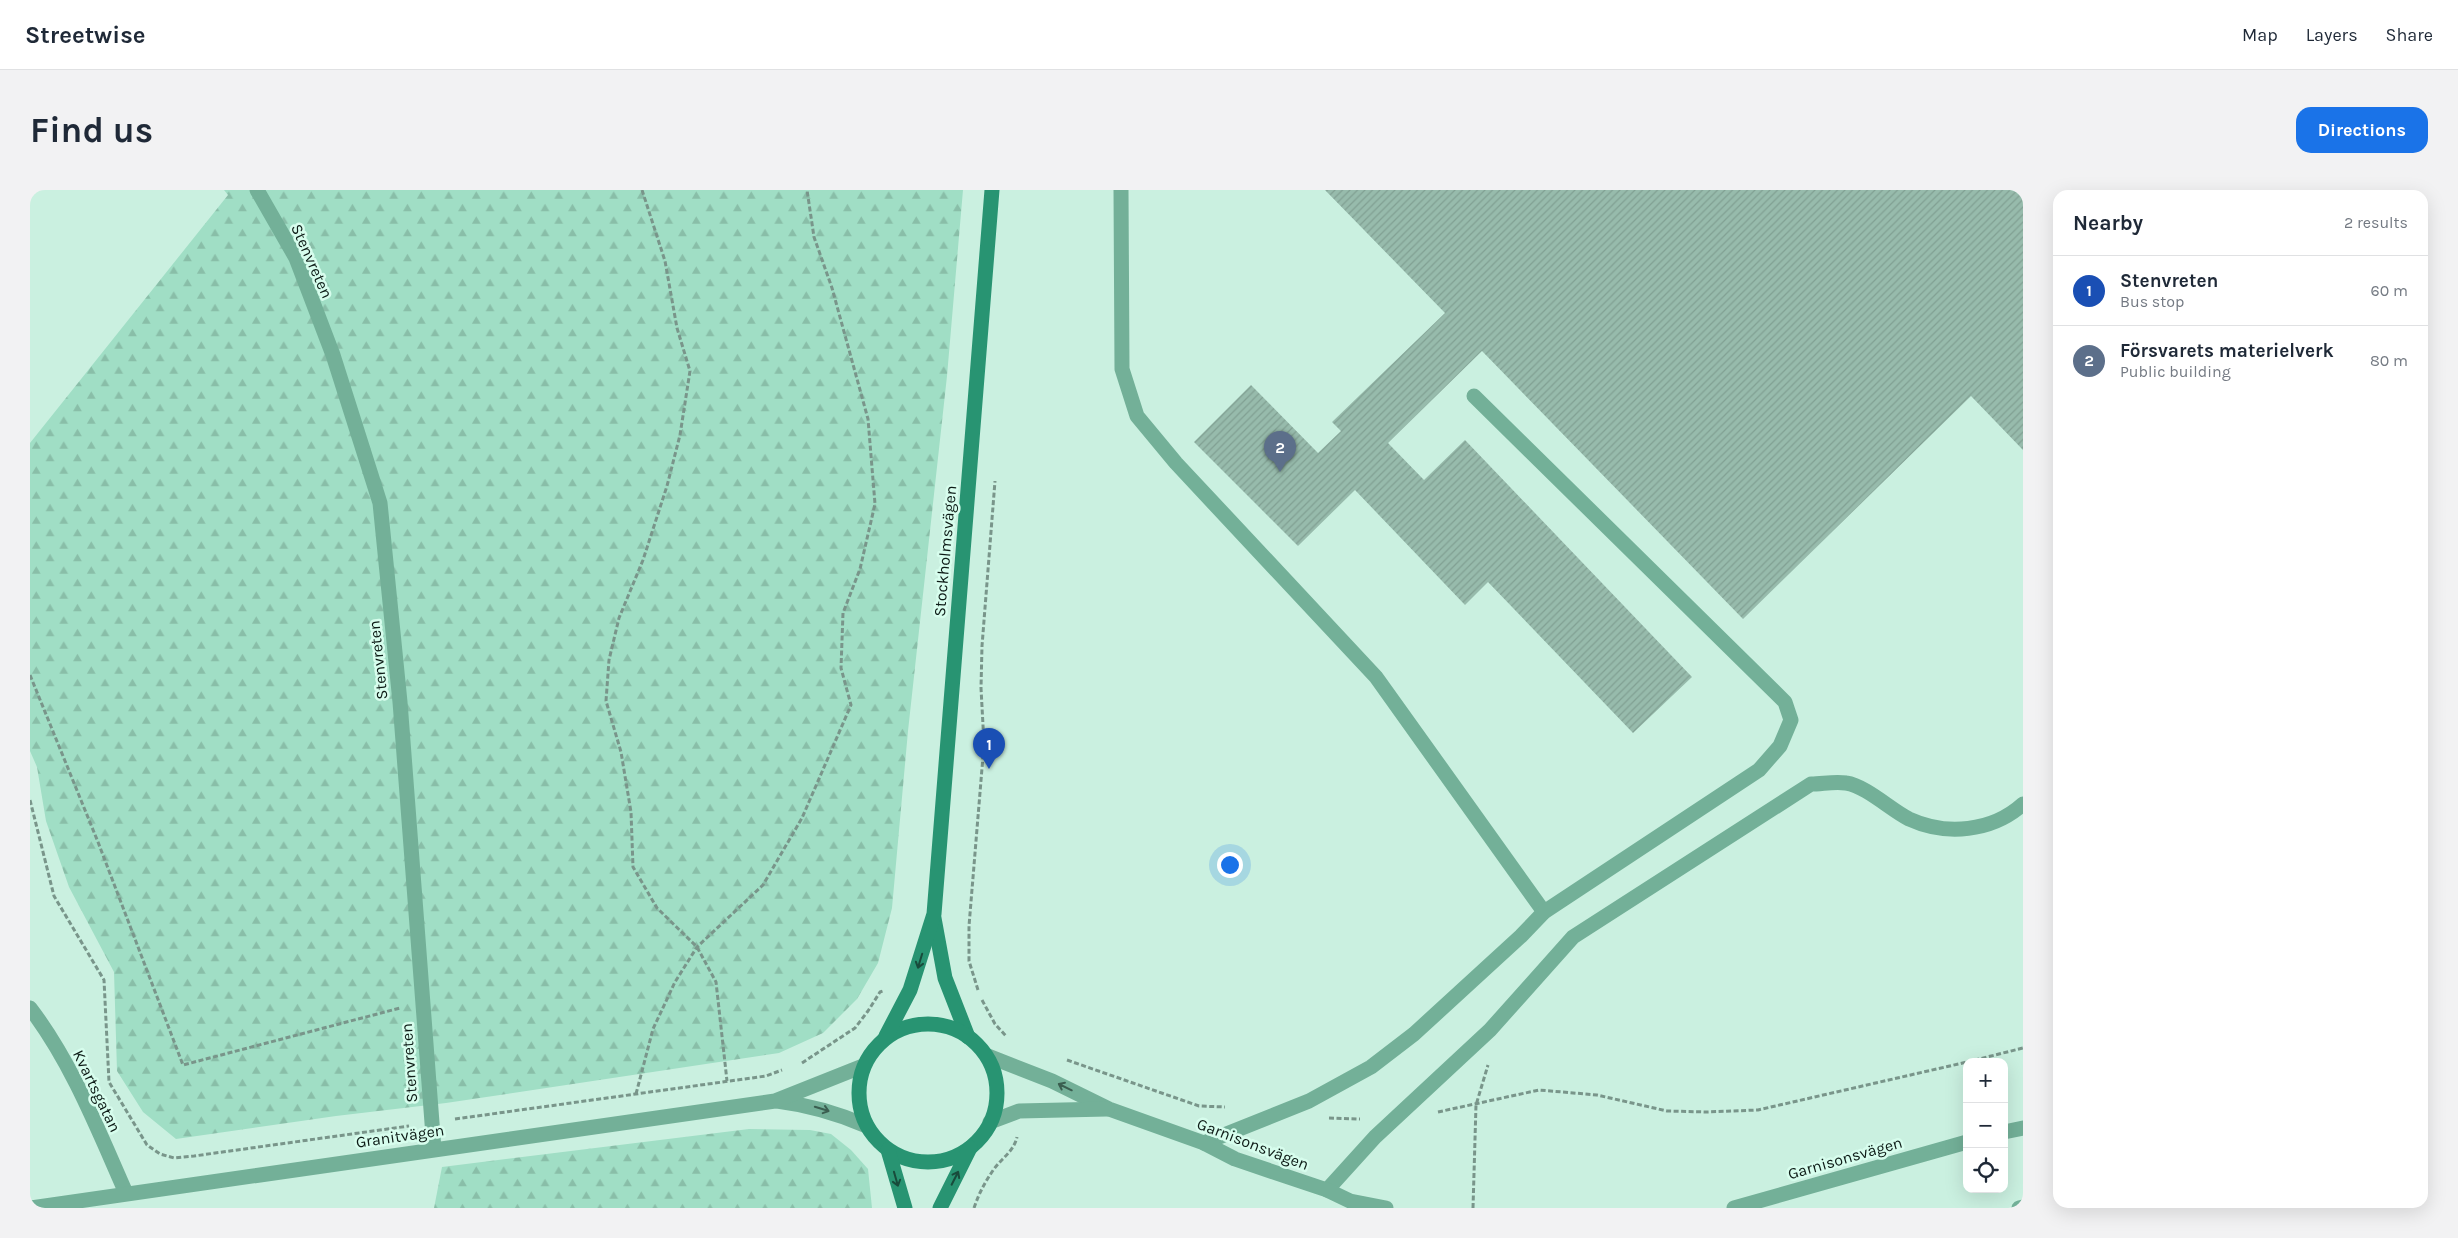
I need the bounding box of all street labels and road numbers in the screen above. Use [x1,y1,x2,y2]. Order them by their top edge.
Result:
street label: Stenvreten [287,221,337,301]
street label: Stockholmsvägen [930,485,960,617]
street label: Stenvreten [364,619,392,701]
street label: Stenvreten [397,1023,421,1103]
street label: Kvartsgatan [69,1047,125,1135]
street label: Garnisonsvägen [1194,1114,1312,1174]
street label: Granitvägen [355,1120,445,1152]
street label: Garnisonsvägen [1786,1133,1904,1183]

